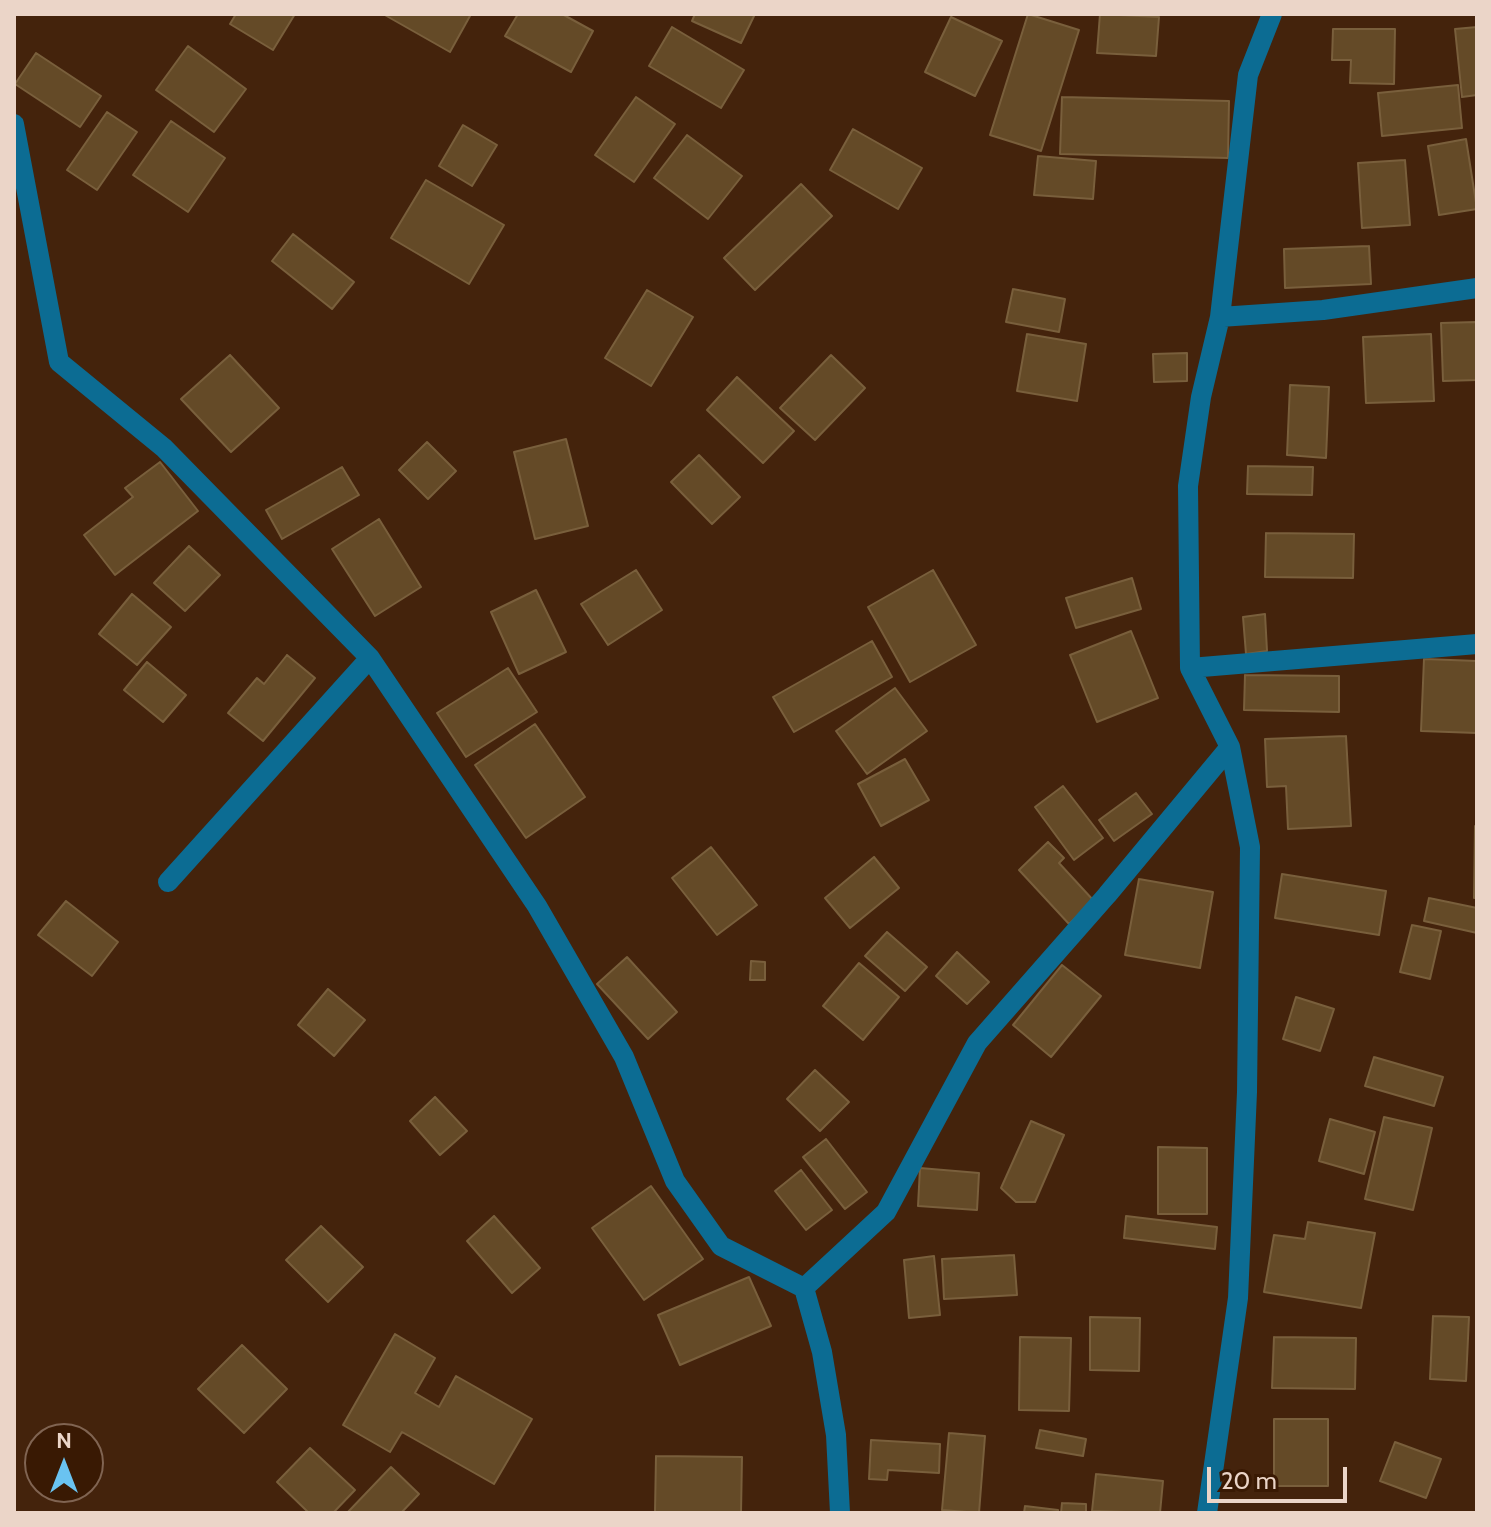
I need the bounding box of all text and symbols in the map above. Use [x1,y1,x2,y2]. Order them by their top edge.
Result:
north arrow [24,1423,104,1503]
text: N [56,1427,72,1454]
scale bar [1211,1451,1351,1501]
text: 20 m [1221,1466,1277,1495]

